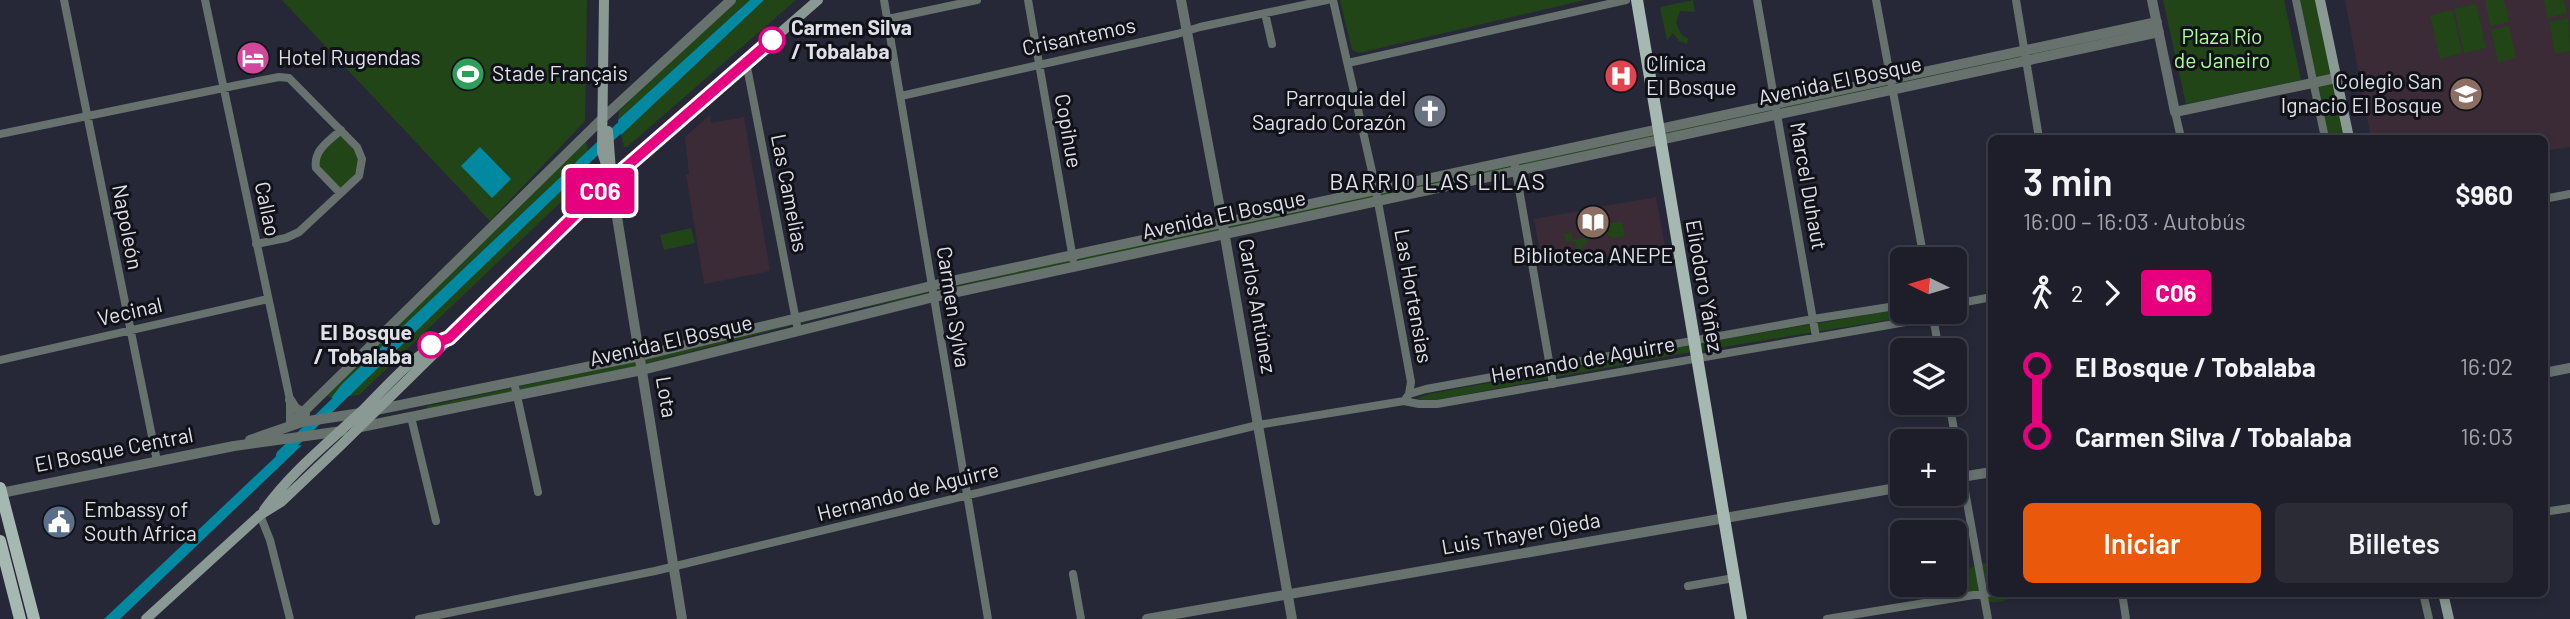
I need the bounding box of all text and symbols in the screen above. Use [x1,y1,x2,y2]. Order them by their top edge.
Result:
street label: Crisantemos [1020,11,1138,60]
place label: Carmen Silva / Tobalaba [791,14,912,63]
park label: Plaza Río de Janeiro [2174,23,2270,72]
marker: Carmen Silva / Tobalaba [759,27,785,53]
hotel icon: Hotel Rugendas [234,39,272,77]
place label: Hotel Rugendas [278,44,421,69]
place label: Clínica El Bosque [1646,50,1737,99]
street label: Avenida El Bosque [1756,50,1924,109]
sports icon: Stade Français [449,55,487,93]
hospital icon: Clínica El Bosque [1602,57,1640,95]
place label: Stade Français [492,60,628,85]
place label: Colegio San Ignacio El Bosque [2281,68,2442,117]
school or university icon: Colegio San Ignacio El Bosque [2447,75,2485,113]
place label: Parroquia del Sagrado Corazón [1252,85,1406,134]
street label: Copihue [1051,92,1088,170]
church icon: Parroquia del Sagrado Corazón [1411,92,1449,130]
street label: Marcel Duhaut [1786,120,1833,252]
street label: Las Camelias [767,132,814,254]
text: 3 min [2023,158,2113,204]
district label: BARRIO LAS LILAS [1329,167,1547,195]
line badge: C06 [560,168,640,214]
text: C06 [579,176,621,205]
street label: Callao [251,179,286,238]
text: $960 [2456,179,2513,210]
street label: Napoleón [108,182,149,272]
street label: Avenida El Bosque [1140,184,1308,243]
library icon: Biblioteca ANEPE [1574,203,1612,241]
text: 16:00 – 16:03 · Autobús [2023,207,2246,235]
street label: Eliodoro Yáñez [1682,218,1729,354]
street label: Las Hortensias [1390,226,1439,365]
street label: Carlos Antúnez [1234,236,1283,375]
place label: Biblioteca ANEPE [1513,242,1673,267]
street label: Carmen Sylva [933,244,976,369]
north arrow [1890,247,1967,324]
map controls [1890,247,1967,597]
icon: walk [2023,274,2061,312]
icon: forward [2093,274,2131,312]
text: C06 [2155,278,2197,307]
text: 2 [2071,279,2083,307]
street label: Vecinal [95,291,164,330]
street label: Avenida El Bosque [587,309,755,370]
place label: El Bosque / Tobalaba [313,319,412,368]
street label: Hernando de Aguirre [1489,330,1677,387]
marker: El Bosque / Tobalaba [418,332,444,358]
button: layers [1890,338,1967,415]
text: El Bosque / Tobalaba [2075,351,2316,382]
text: 16:02 [2460,352,2513,380]
street label: Lota [652,374,683,419]
street label: El Bosque Central [32,421,195,476]
text: Carmen Silva / Tobalaba [2075,421,2352,452]
text: 16:03 [2460,422,2513,450]
button: + [1890,429,1967,506]
street label: Hernando de Aguirre [814,456,1001,525]
place label: Embassy of South Africa [84,496,197,545]
public building icon: Embassy of South Africa [40,503,78,541]
button: Iniciar [2023,503,2261,583]
button: Billetes [2275,503,2513,583]
street label: Luis Thayer Ojeda [1439,506,1602,559]
button: − [1890,520,1967,597]

